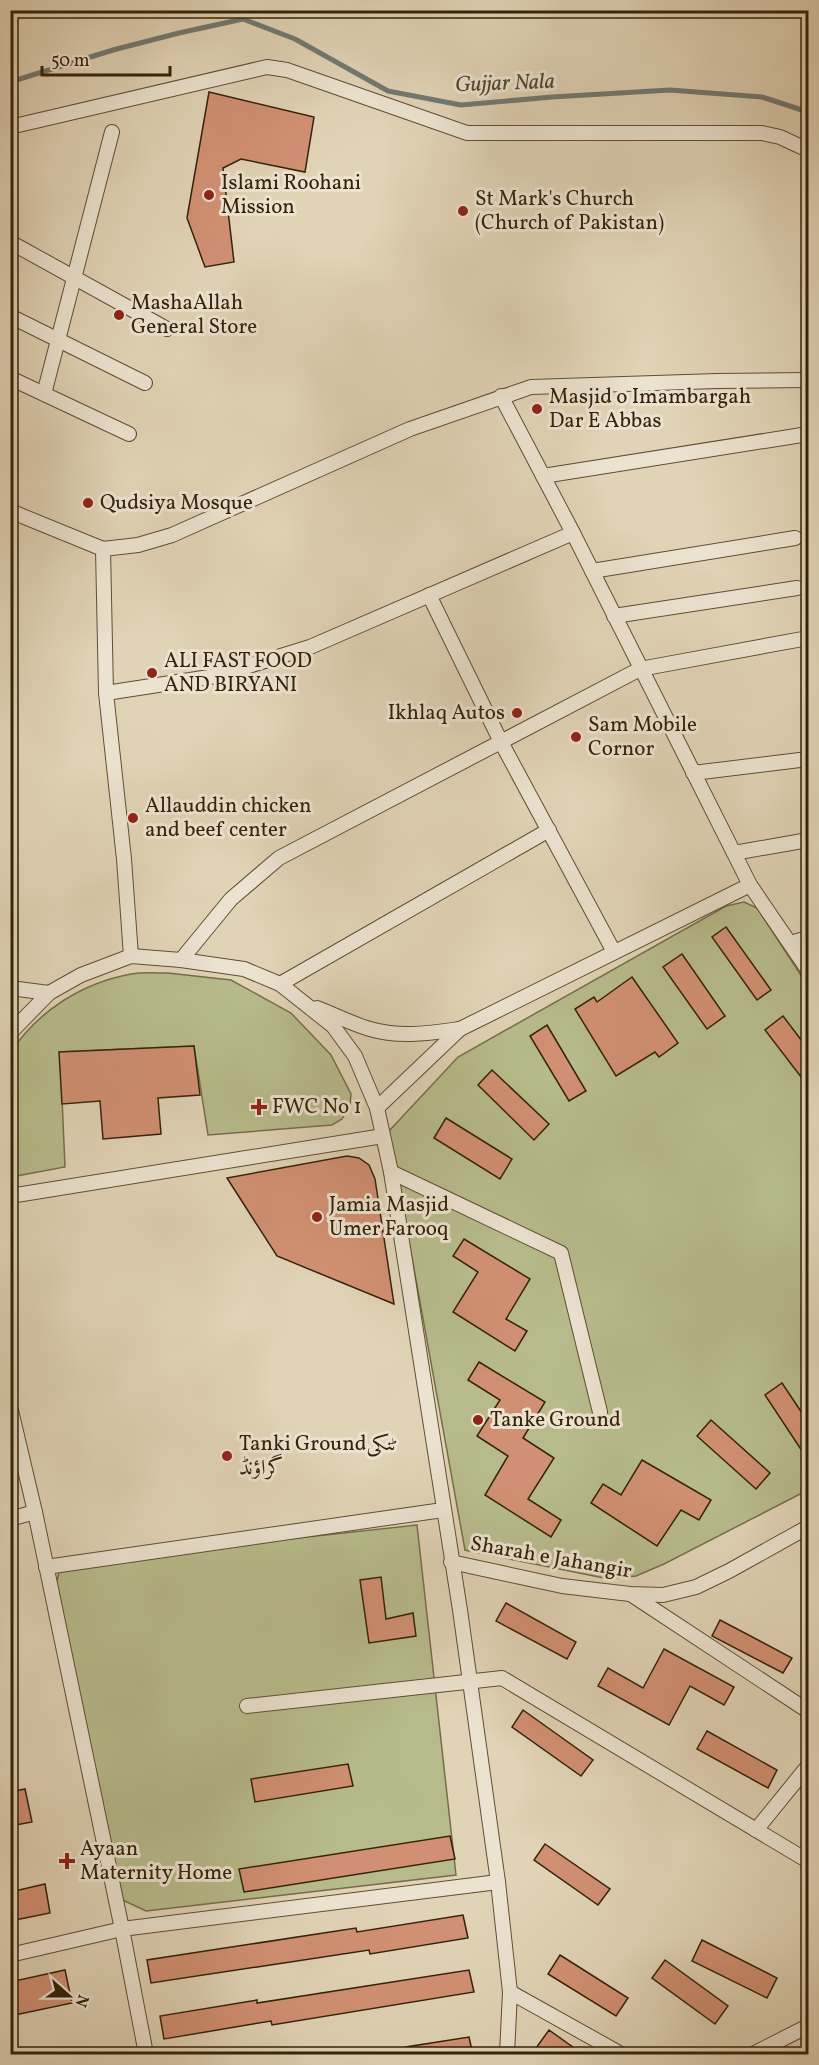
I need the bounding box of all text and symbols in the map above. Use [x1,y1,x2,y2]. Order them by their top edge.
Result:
scale bar [42,39,170,77]
text: 50 m [51,49,90,74]
water label: Gujjar Nala [454,67,556,101]
place label: Islami Roohani Mission [221,169,361,222]
place label: St Mark's Church (Church of Pakistan) [475,185,664,238]
marker: Islami Roohani Mission [202,188,216,202]
marker: St Mark's Church (Church of Pakistan) [456,204,470,218]
place label: MashaAllah General Store [131,289,257,342]
marker: MashaAllah General Store [112,308,126,322]
place label: Masjid o Imambargah Dar E Abbas [549,383,751,436]
marker: Masjid o Imambargah Dar E Abbas [530,402,544,416]
place label: Qudsiya Mosque [100,489,253,518]
marker: Qudsiya Mosque [81,496,95,510]
place label: ALI FAST FOOD AND BIRYANI [164,647,312,700]
marker: ALI FAST FOOD AND BIRYANI [145,666,159,680]
place label: Ikhlaq Autos [388,699,505,728]
marker: Ikhlaq Autos [510,706,524,720]
place label: Sam Mobile Cornor [588,711,697,764]
marker: Sam Mobile Cornor [569,730,583,744]
place label: Allauddin chicken and beef center [145,792,312,845]
marker: Allauddin chicken and beef center [126,811,140,825]
place label: FWC No 1 [272,1093,362,1122]
marker: FWC No 1 [250,1098,268,1116]
place label: Jamia Masjid Umer Farooq [329,1191,449,1244]
marker: Jamia Masjid Umer Farooq [310,1210,324,1224]
place label: Tanke Ground [490,1406,621,1435]
marker: Tanke Ground [471,1413,485,1427]
place label: Tanki Groundٹنکی گراؤنڈ [239,1430,397,1483]
marker: Tanki Groundٹنکی گراؤنڈ [220,1449,234,1463]
street label: Sharah e Jahangir [468,1530,634,1587]
place label: Ayaan Maternity Home [80,1835,232,1888]
marker: Ayaan Maternity Home [58,1852,76,1870]
north arrow [39,1966,99,2026]
text: N [69,1991,93,2010]

